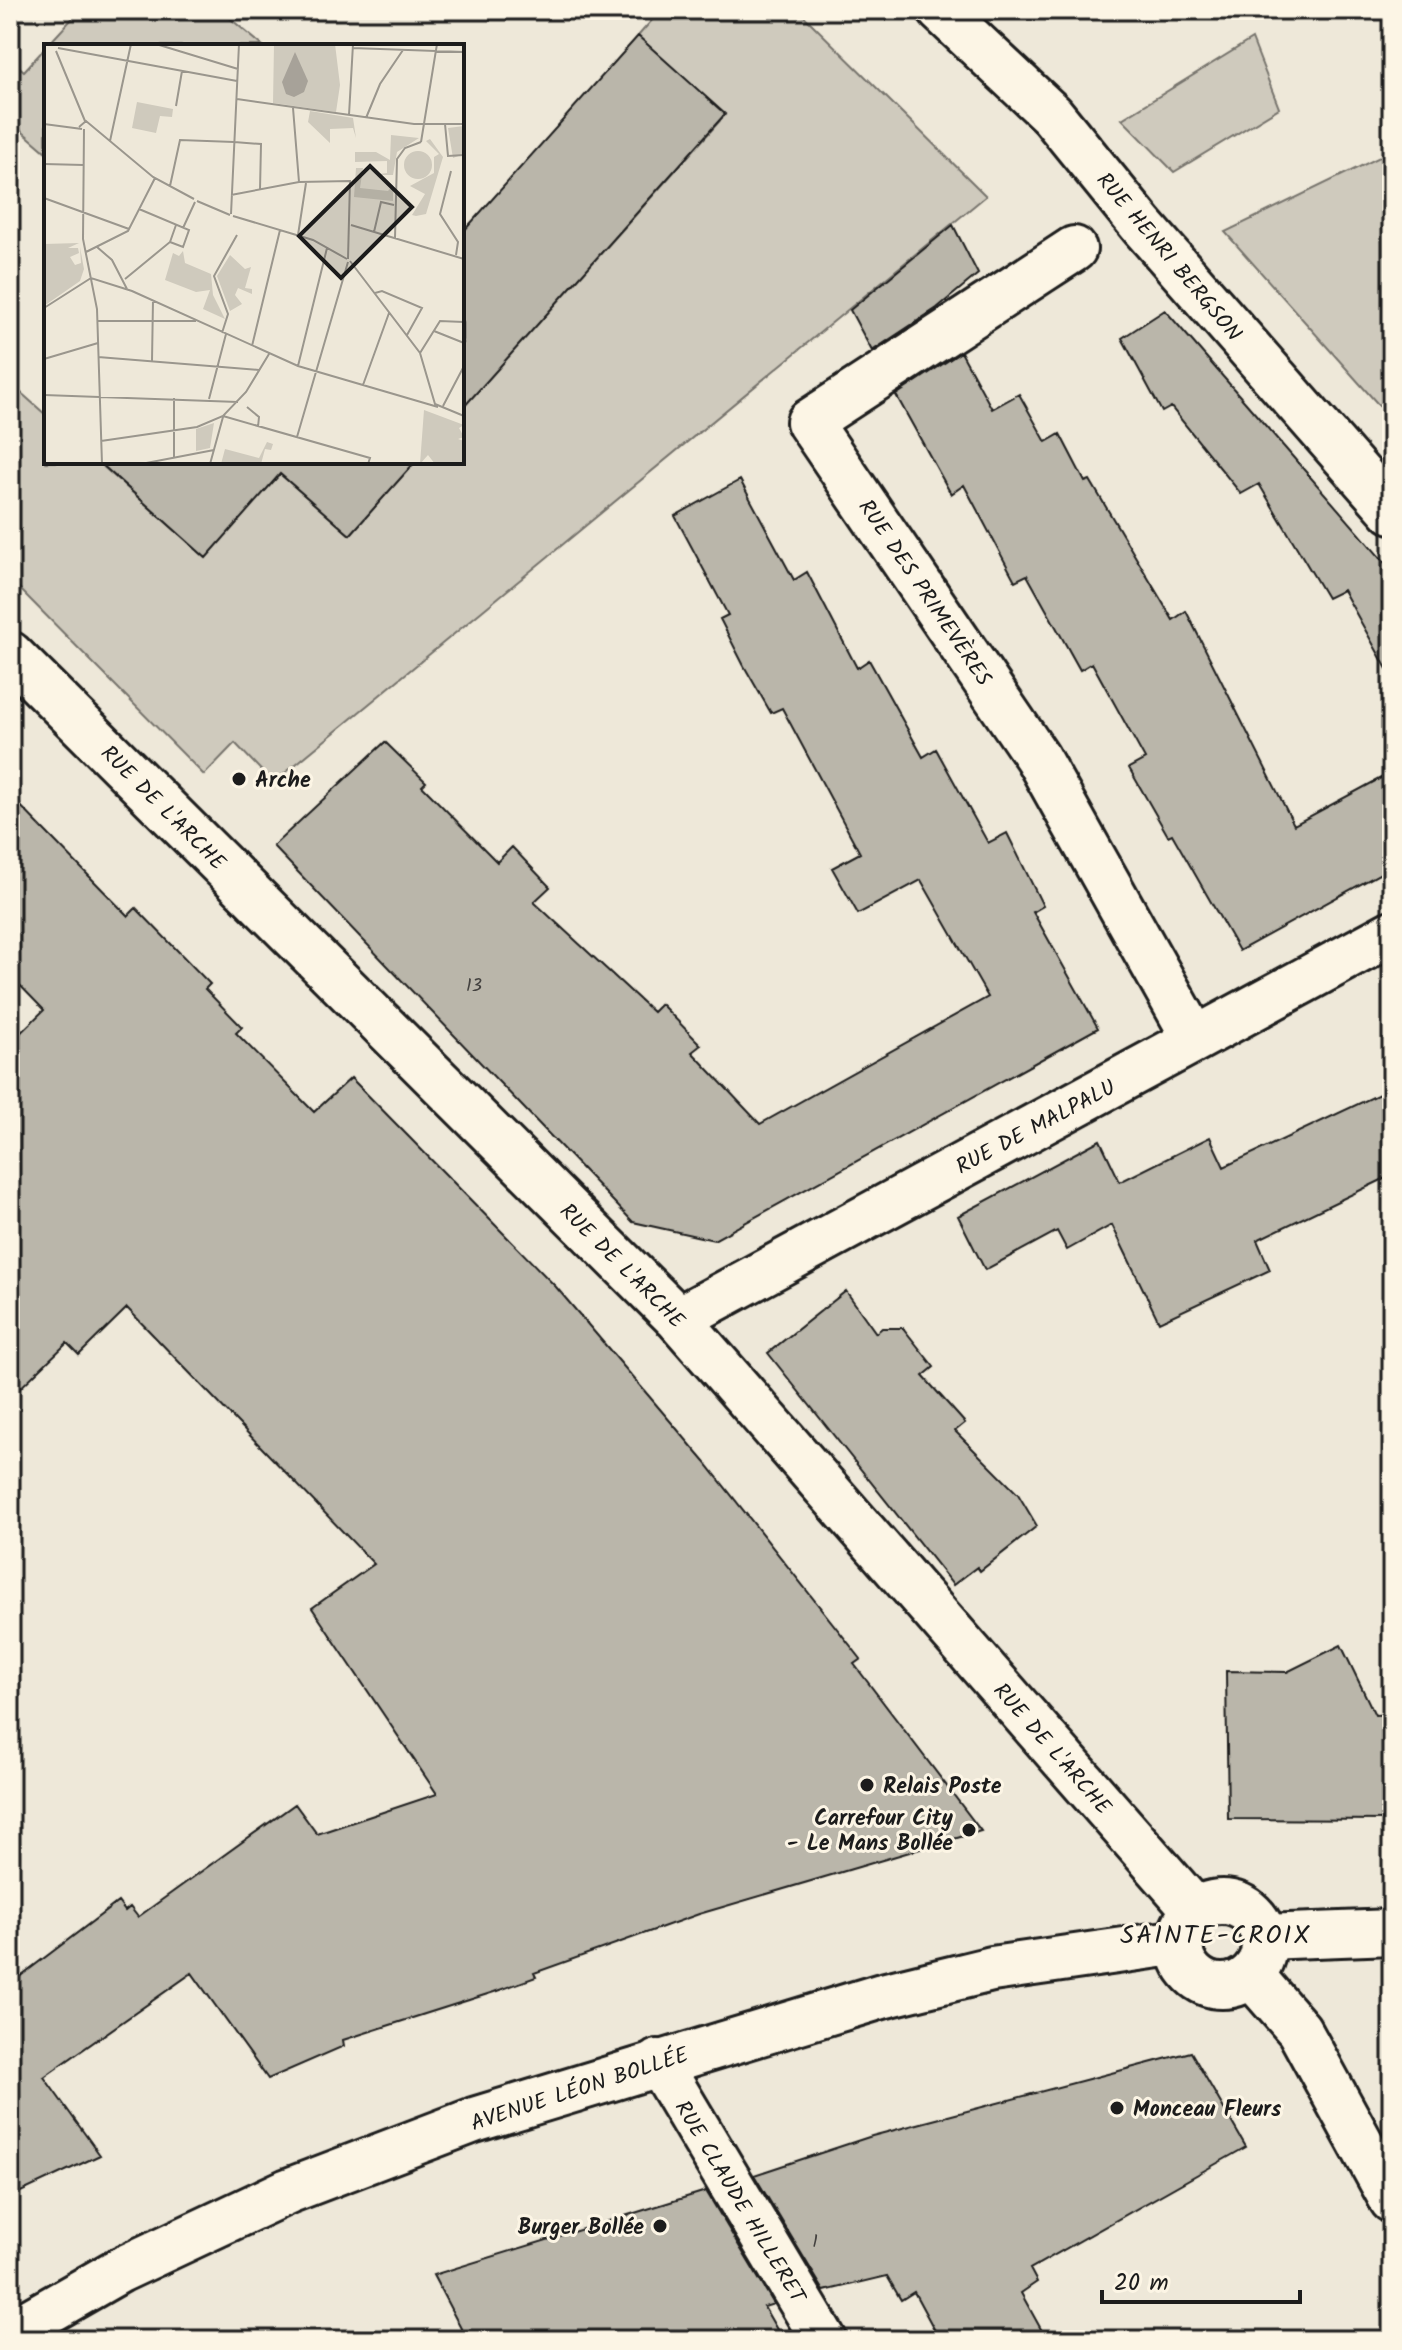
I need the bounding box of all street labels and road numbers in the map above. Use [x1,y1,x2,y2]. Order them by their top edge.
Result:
street label: RUE HENRI BERGSON [1087,165,1250,350]
street label: RUE DES PRIMEVÈRES [848,493,1000,694]
street label: RUE DE L'ARCHE [91,738,234,881]
street label: RUE DE MALPALU [950,1071,1122,1185]
street label: RUE DE L'ARCHE [550,1196,693,1339]
street label: RUE DE L'ARCHE [984,1676,1119,1825]
street label: AVENUE LÉON BOLLÉE [466,2038,694,2142]
street label: RUE CLAUDE HILLERET [664,2094,815,2312]

